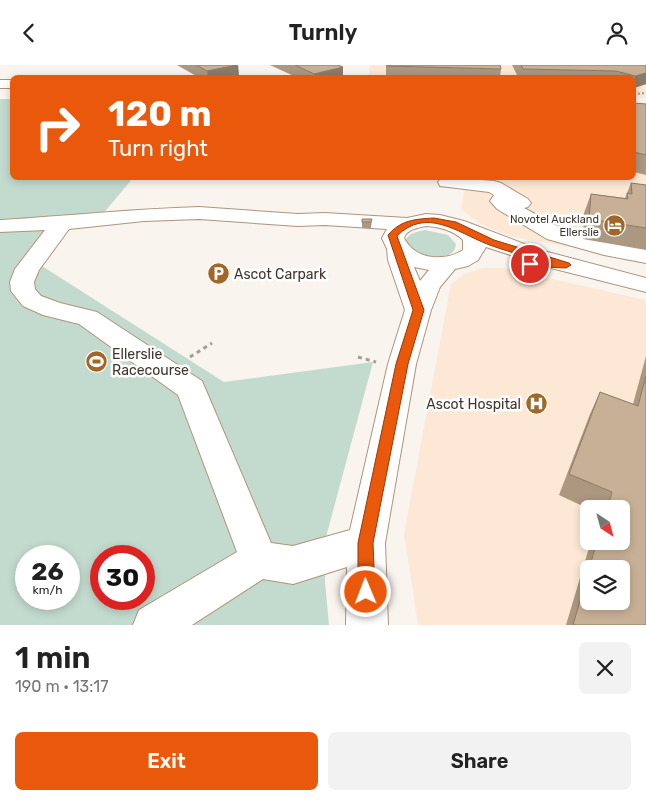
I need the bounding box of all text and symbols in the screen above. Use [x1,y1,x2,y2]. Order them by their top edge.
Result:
icon: back [15,19,43,47]
text: Turnly [289,19,357,46]
icon: person [603,19,631,47]
text: 120 m [108,93,211,135]
icon: right [25,95,90,160]
text: Turn right [108,135,208,162]
place label: Novotel Auckland Ellerslie [510,213,599,239]
hotel icon: Novotel Auckland Ellerslie [603,213,627,237]
pin [509,243,551,285]
icon: arrive [516,250,544,278]
parking icon: Ascot Carpark [206,262,230,286]
place label: Ascot Carpark [234,266,327,283]
place label: Ellerslie Racecourse [112,346,189,379]
sports icon: Ellerslie Racecourse [84,350,108,374]
hospital icon: Ascot Hospital [525,392,549,416]
place label: Ascot Hospital [426,396,521,413]
north arrow [580,500,630,550]
map controls [580,500,630,610]
speed limit sign: 30 [90,545,155,610]
text: 26 [31,557,64,586]
button: layers [580,560,630,610]
position arrow [339,565,391,617]
text: km/h [33,583,62,597]
text: 1 min [15,640,90,676]
button: close [579,642,631,694]
text: 190 m · 13:17 [15,677,108,696]
button: Exit [15,732,318,790]
button: Share [328,732,631,790]

